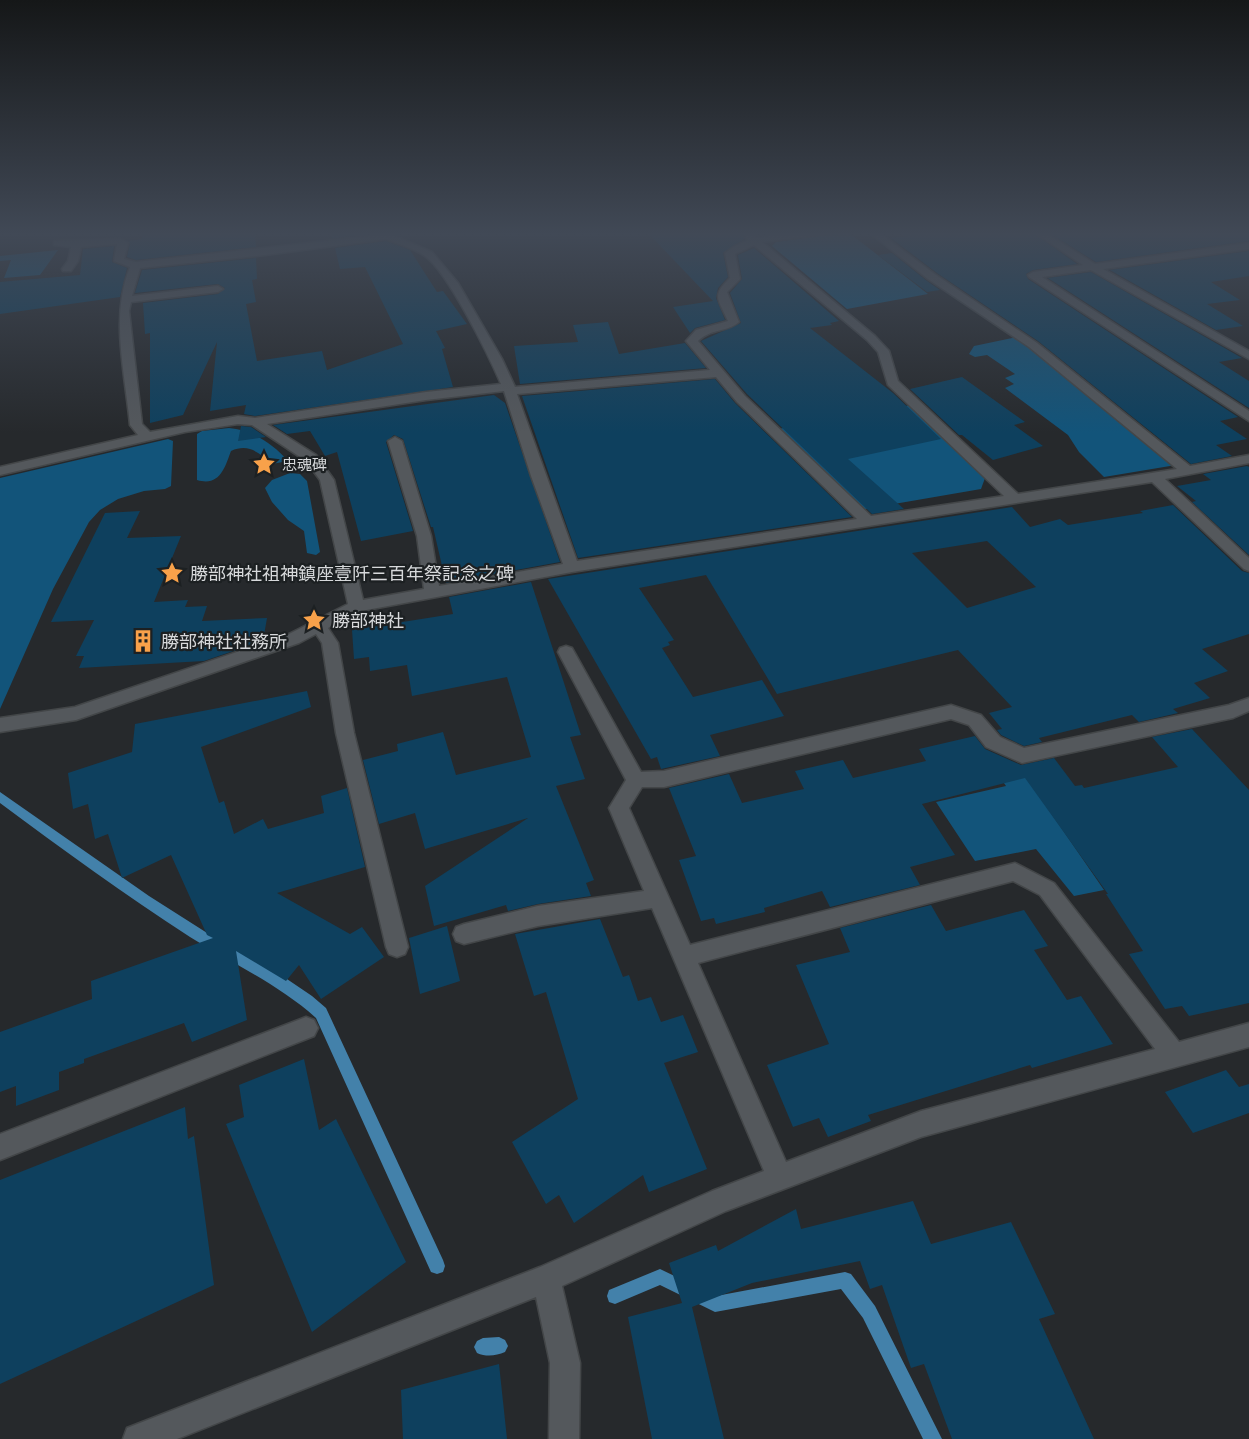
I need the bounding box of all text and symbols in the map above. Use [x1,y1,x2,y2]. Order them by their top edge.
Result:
place icon: 忠魂碑 [251,451,277,477]
place label: 忠魂碑 [282,455,327,474]
place icon: 勝部神社祖神鎮座壹阡三百年祭記念之碑 [159,560,185,586]
place label: 勝部神社祖神鎮座壹阡三百年祭記念之碑 [190,562,514,585]
place icon: 勝部神社 [301,607,327,633]
place label: 勝部神社 [332,609,404,632]
building icon: 勝部神社社務所 [130,628,156,654]
place label: 勝部神社社務所 [161,630,287,653]

